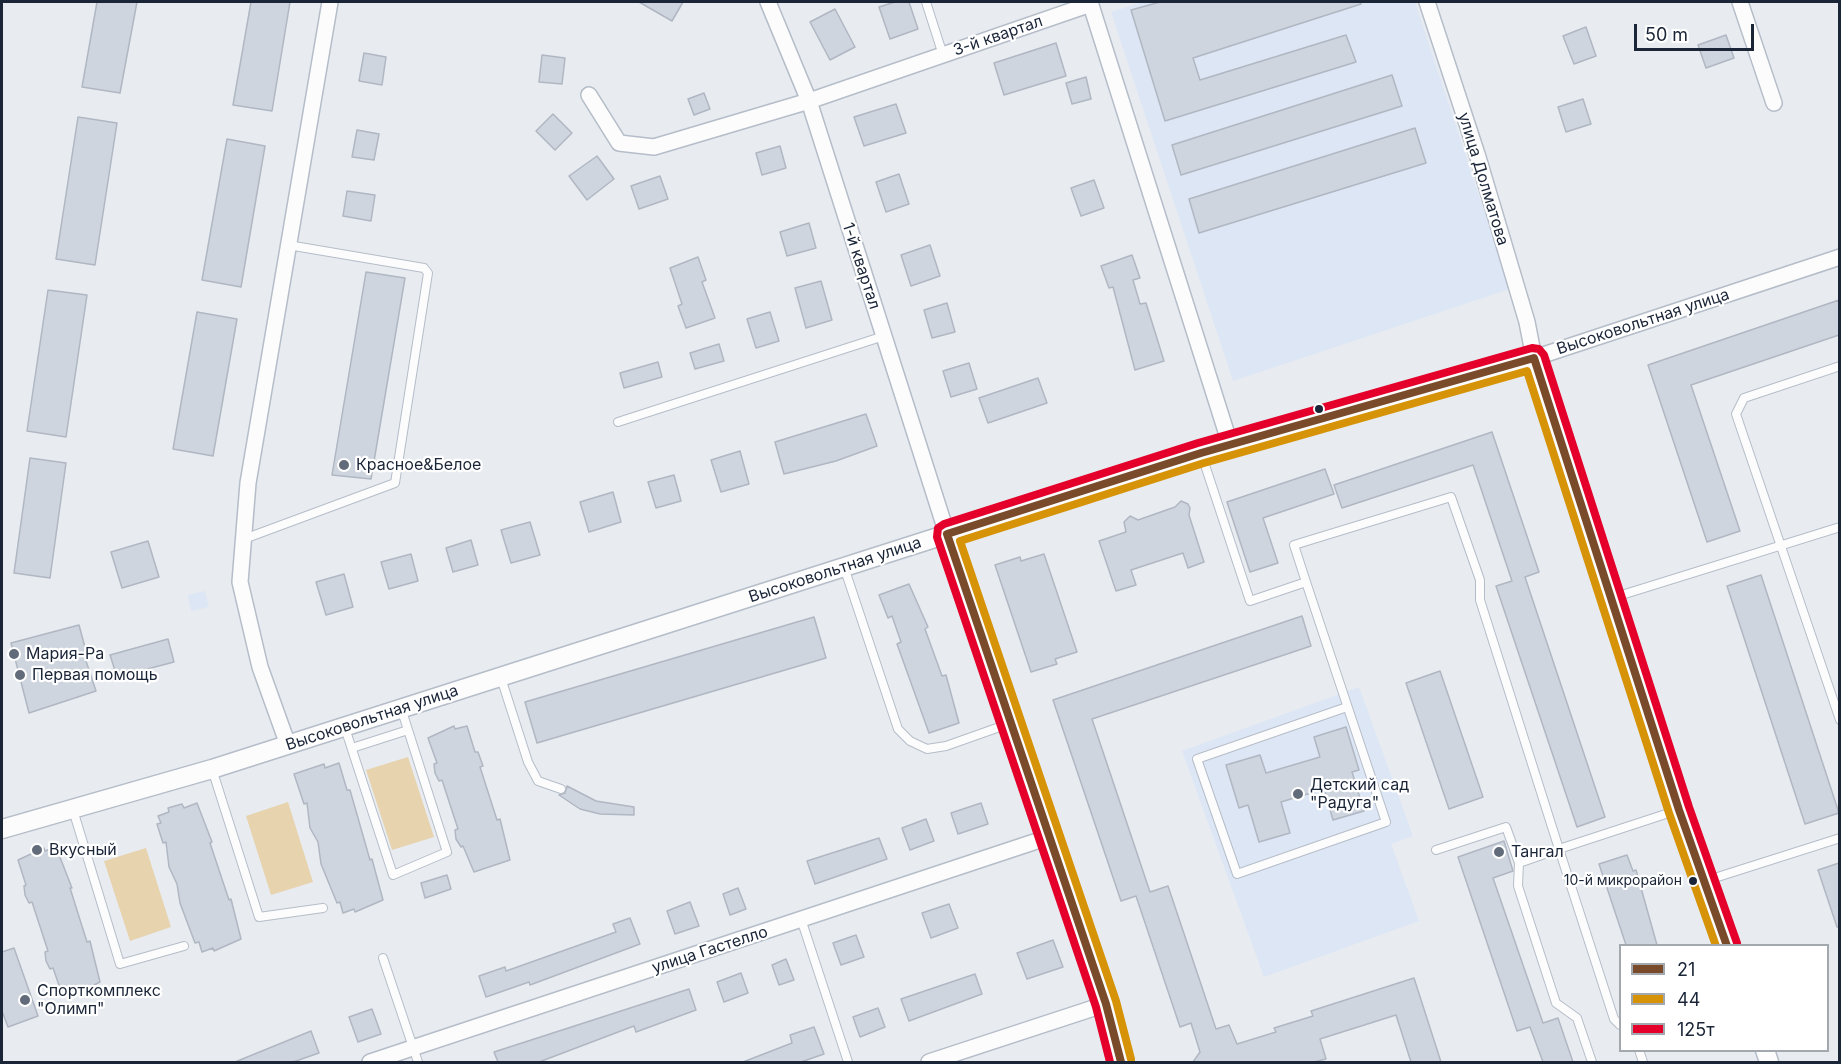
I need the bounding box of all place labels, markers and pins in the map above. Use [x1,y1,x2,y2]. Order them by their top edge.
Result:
unlabelled marker [1313,403,1325,415]
place label: Красное&Белое [356,455,481,475]
marker: Красное&Белое [337,458,351,472]
place label: Мария-Ра [26,644,104,664]
marker: Мария-Ра [7,647,21,661]
place label: Первая помощь [32,665,158,685]
marker: Первая помощь [13,668,27,682]
place label: Детский сад "Радуга" [1310,775,1409,813]
marker: Детский сад "Радуга" [1291,787,1305,801]
place label: Вкусный [49,840,117,860]
place label: Тангал [1511,842,1564,862]
marker: Вкусный [30,843,44,857]
marker: Тангал [1492,845,1506,859]
place label: 10-й микрорайон [1564,873,1682,889]
marker: 10-й микрорайон [1687,875,1699,887]
place label: Спорткомплекс "Олимп" [37,981,161,1019]
marker: Спорткомплекс "Олимп" [18,993,32,1007]

